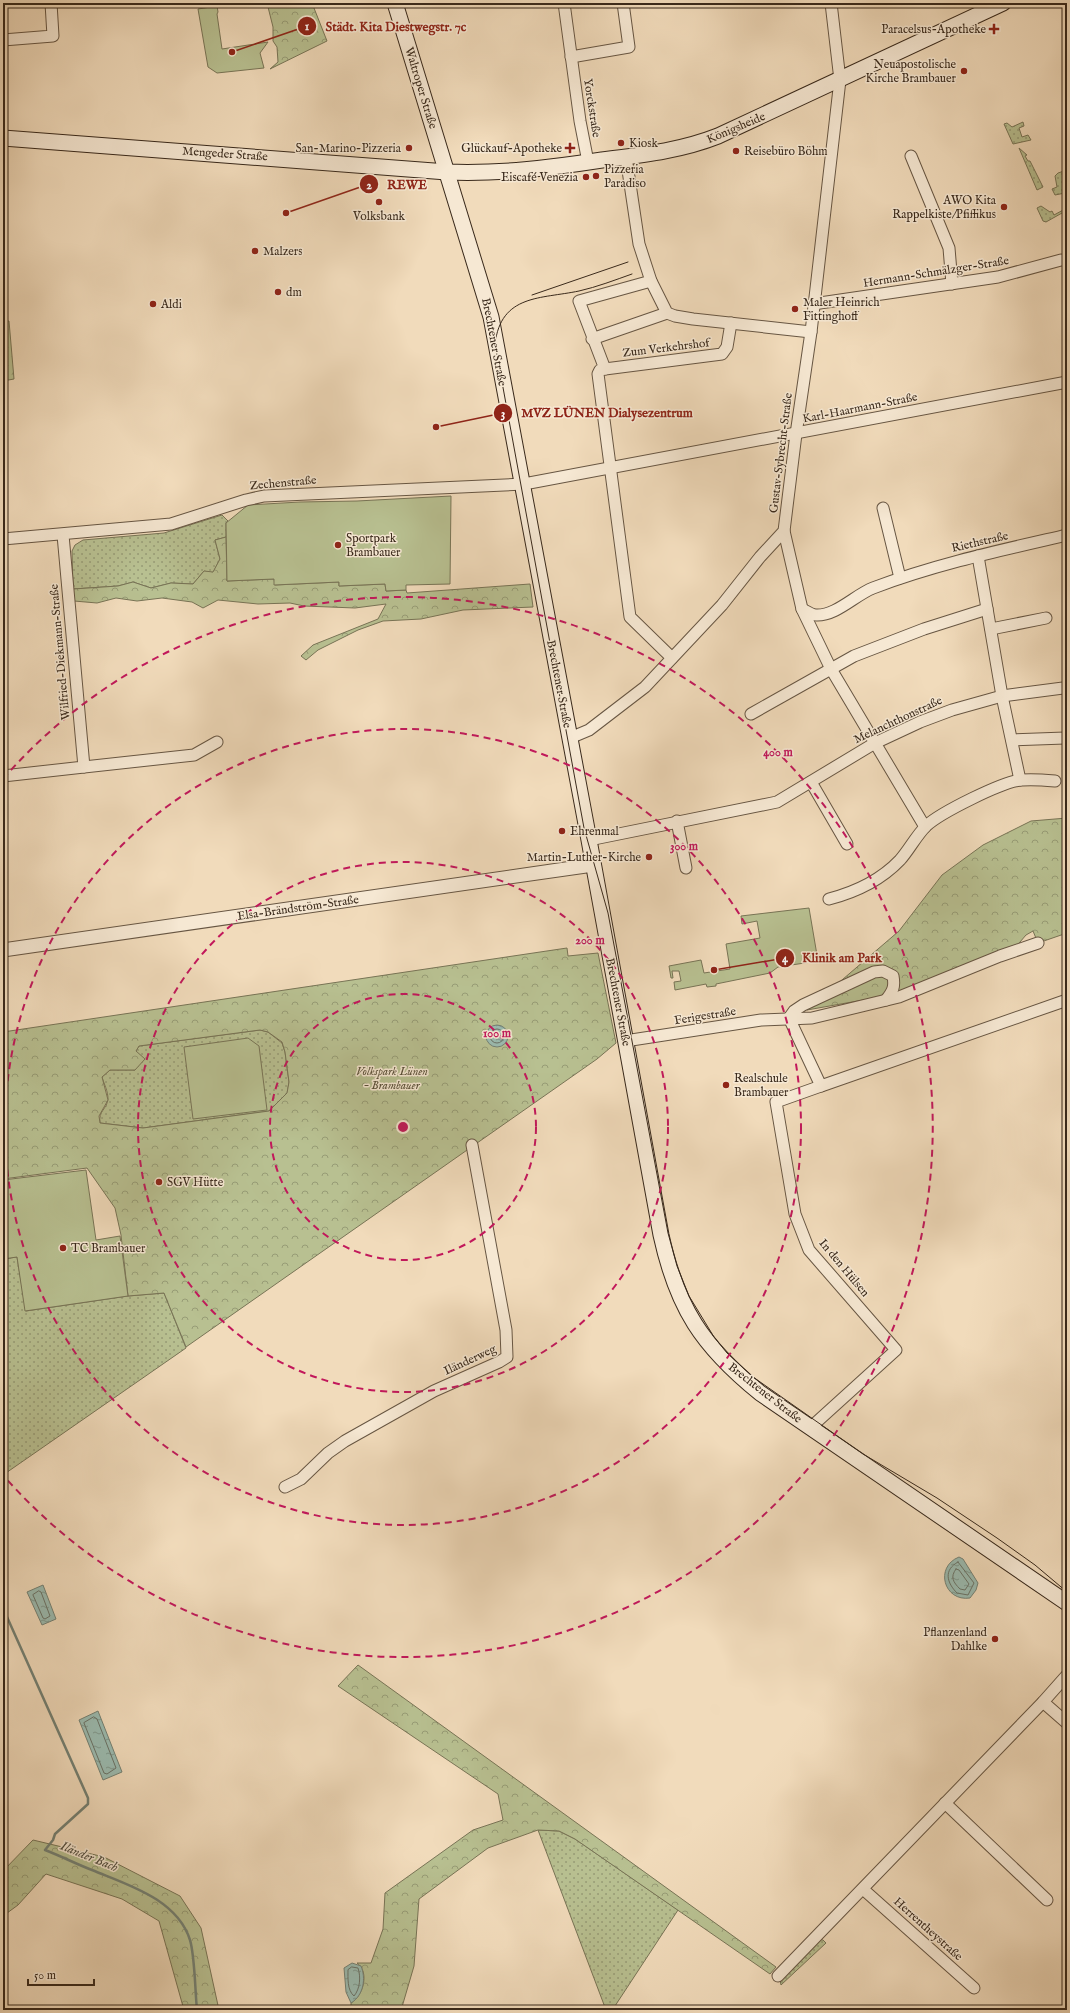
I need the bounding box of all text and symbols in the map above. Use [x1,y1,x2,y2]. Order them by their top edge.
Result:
callout: Städt. Kita Diestwegstr. 7c [297,14,474,39]
text: 1 [305,19,310,34]
text: Städt. Kita Diestwegstr. 7c [326,19,467,36]
place label: Paracelsus-Apotheke [881,22,986,38]
marker: Paracelsus-Apotheke [989,24,999,34]
street label: Waltroper Straße [400,45,441,131]
place label: Neuapostolische Kirche Brambauer [866,57,957,86]
marker: Neuapostolische Kirche Brambauer [959,66,969,76]
street label: Yorckstraße [580,77,604,139]
street label: Königsheide [704,109,768,147]
place label: Kiosk [629,136,659,151]
marker: Kiosk [616,138,626,148]
place label: San-Marino-Pizzeria [296,141,402,156]
place label: Glückauf-Apotheke [461,141,562,157]
marker: San-Marino-Pizzeria [404,143,414,153]
marker: Glückauf-Apotheke [565,143,575,153]
street label: Mengeder Straße [182,144,269,165]
place label: Reisebüro Böhm [744,144,828,159]
marker: Reisebüro Böhm [731,146,741,156]
place label: Pizzeria Paradiso [604,162,646,191]
place label: Eiscafé Venezia [501,170,579,185]
marker: Pizzeria Paradiso [591,171,601,181]
callout: REWE [359,172,435,197]
marker: Eiscafé Venezia [581,172,591,182]
text: REWE [387,177,427,194]
text: 2 [366,178,372,193]
place label: AWO Kita Rappelkiste/Pfiffikus [892,193,997,223]
marker: Volksbank [374,197,384,207]
marker: AWO Kita Rappelkiste/Pfiffikus [999,202,1009,212]
place label: Volksbank [352,209,406,224]
place label: Malzers [263,244,302,259]
marker: Malzers [250,246,260,256]
street label: Hermann-Schmälzger-Straße [862,253,1010,291]
place label: dm [286,285,302,300]
marker: dm [273,287,283,297]
place label: Maler Heinrich Fittinghoff [803,295,880,324]
place label: Aldi [160,297,182,312]
street label: Brechtener Straße [478,297,510,388]
marker: Aldi [148,299,158,309]
marker: Maler Heinrich Fittinghoff [790,304,800,314]
street label: Zum Verkehrshof [622,335,713,361]
street label: Karl-Haarmann-Straße [801,389,919,426]
street label: Gustav-Sybrecht-Straße [766,392,796,514]
callout: MVZ LÜNEN Dialysezentrum [493,400,701,425]
text: MVZ LÜNEN Dialysezentrum [521,405,693,422]
text: 3 [501,406,505,421]
street label: Zechenstraße [249,473,317,493]
street label: Riethstraße [950,528,1010,556]
place label: Sportpark Brambauer [346,531,401,560]
marker: Sportpark Brambauer [333,540,343,550]
street label: Wilfried-Diekmann-Straße [47,583,73,721]
street label: Brechtener Straße [543,639,575,730]
street label: Melanchthonstraße [851,693,945,747]
text: 400 m [763,745,794,760]
place label: Ehrenmal [570,824,619,839]
marker: Ehrenmal [557,826,567,836]
text: 300 m [670,839,699,854]
place label: Martin-Luther-Kirche [527,850,641,865]
marker: Martin-Luther-Kirche [644,852,654,862]
street label: Elsa-Brändström-Straße [236,892,360,924]
text: 200 m [575,933,605,948]
callout: Klinik am Park [775,945,890,970]
text: Klinik am Park [802,950,883,967]
text: 4 [782,951,789,966]
street label: Brechtener Straße [602,957,634,1048]
street label: Ferigestraße [673,1004,737,1028]
text: 100 m [483,1026,512,1041]
park label: Volkspark Lünen – Brambauer [356,1064,428,1093]
place label: Realschule Brambauer [734,1071,789,1100]
marker: Realschule Brambauer [721,1080,731,1090]
centre of rings [396,1120,410,1134]
place label: SGV Hütte [167,1175,224,1190]
marker: SGV Hütte [154,1177,164,1187]
street label: In den Hülsen [815,1236,873,1300]
place label: TC Brambauer [71,1241,146,1256]
marker: TC Brambauer [58,1243,68,1253]
street label: Iländerweg [441,1341,499,1379]
street label: Brechtener Straße [725,1360,805,1427]
place label: Pflanzenland Dahlke [923,1625,988,1654]
marker: Pflanzenland Dahlke [990,1634,1000,1644]
water label: Iländer Bach [57,1837,121,1876]
street label: Herrentheystraße [890,1894,966,1964]
scale bar [28,1961,94,1987]
text: 50 m [34,1968,56,1983]

